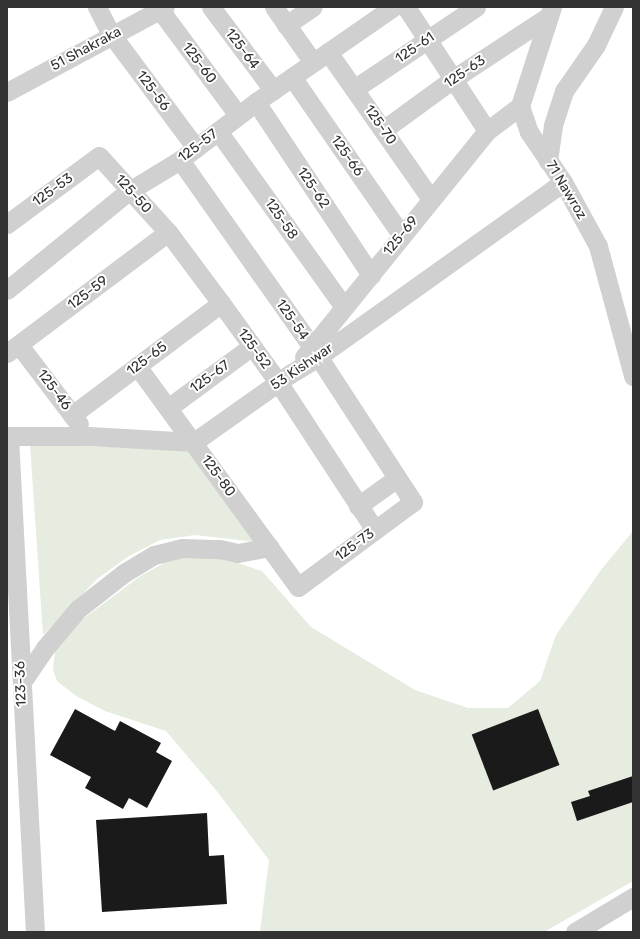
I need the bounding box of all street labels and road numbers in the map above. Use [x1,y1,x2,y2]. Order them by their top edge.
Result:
street label: 51 Shakraka [48,23,124,75]
street label: 125-64 [221,25,263,73]
street label: 125-61 [392,29,438,67]
street label: 125-60 [178,39,220,87]
street label: 125-63 [441,52,489,92]
street label: 125-56 [132,68,174,114]
street label: 125-70 [360,102,400,148]
street label: 125-57 [175,126,221,166]
street label: 125-66 [327,132,367,180]
street label: 71 Nawroz [542,158,590,222]
street label: 125-62 [293,164,333,212]
street label: 125-53 [29,170,77,210]
street label: 125-50 [111,171,155,217]
street label: 125-58 [261,195,301,243]
street label: 125-69 [380,213,422,259]
street label: 125-59 [65,273,111,313]
street label: 125-54 [272,296,312,344]
street label: 125-52 [234,326,274,372]
street label: 125-65 [124,338,170,380]
street label: 53 Kishwar [268,340,336,394]
street label: 125-67 [187,357,233,397]
street label: 125-46 [33,366,75,414]
street label: 125-80 [197,452,239,500]
street label: 125-73 [332,525,378,565]
street label: 123-36 [12,661,30,707]

